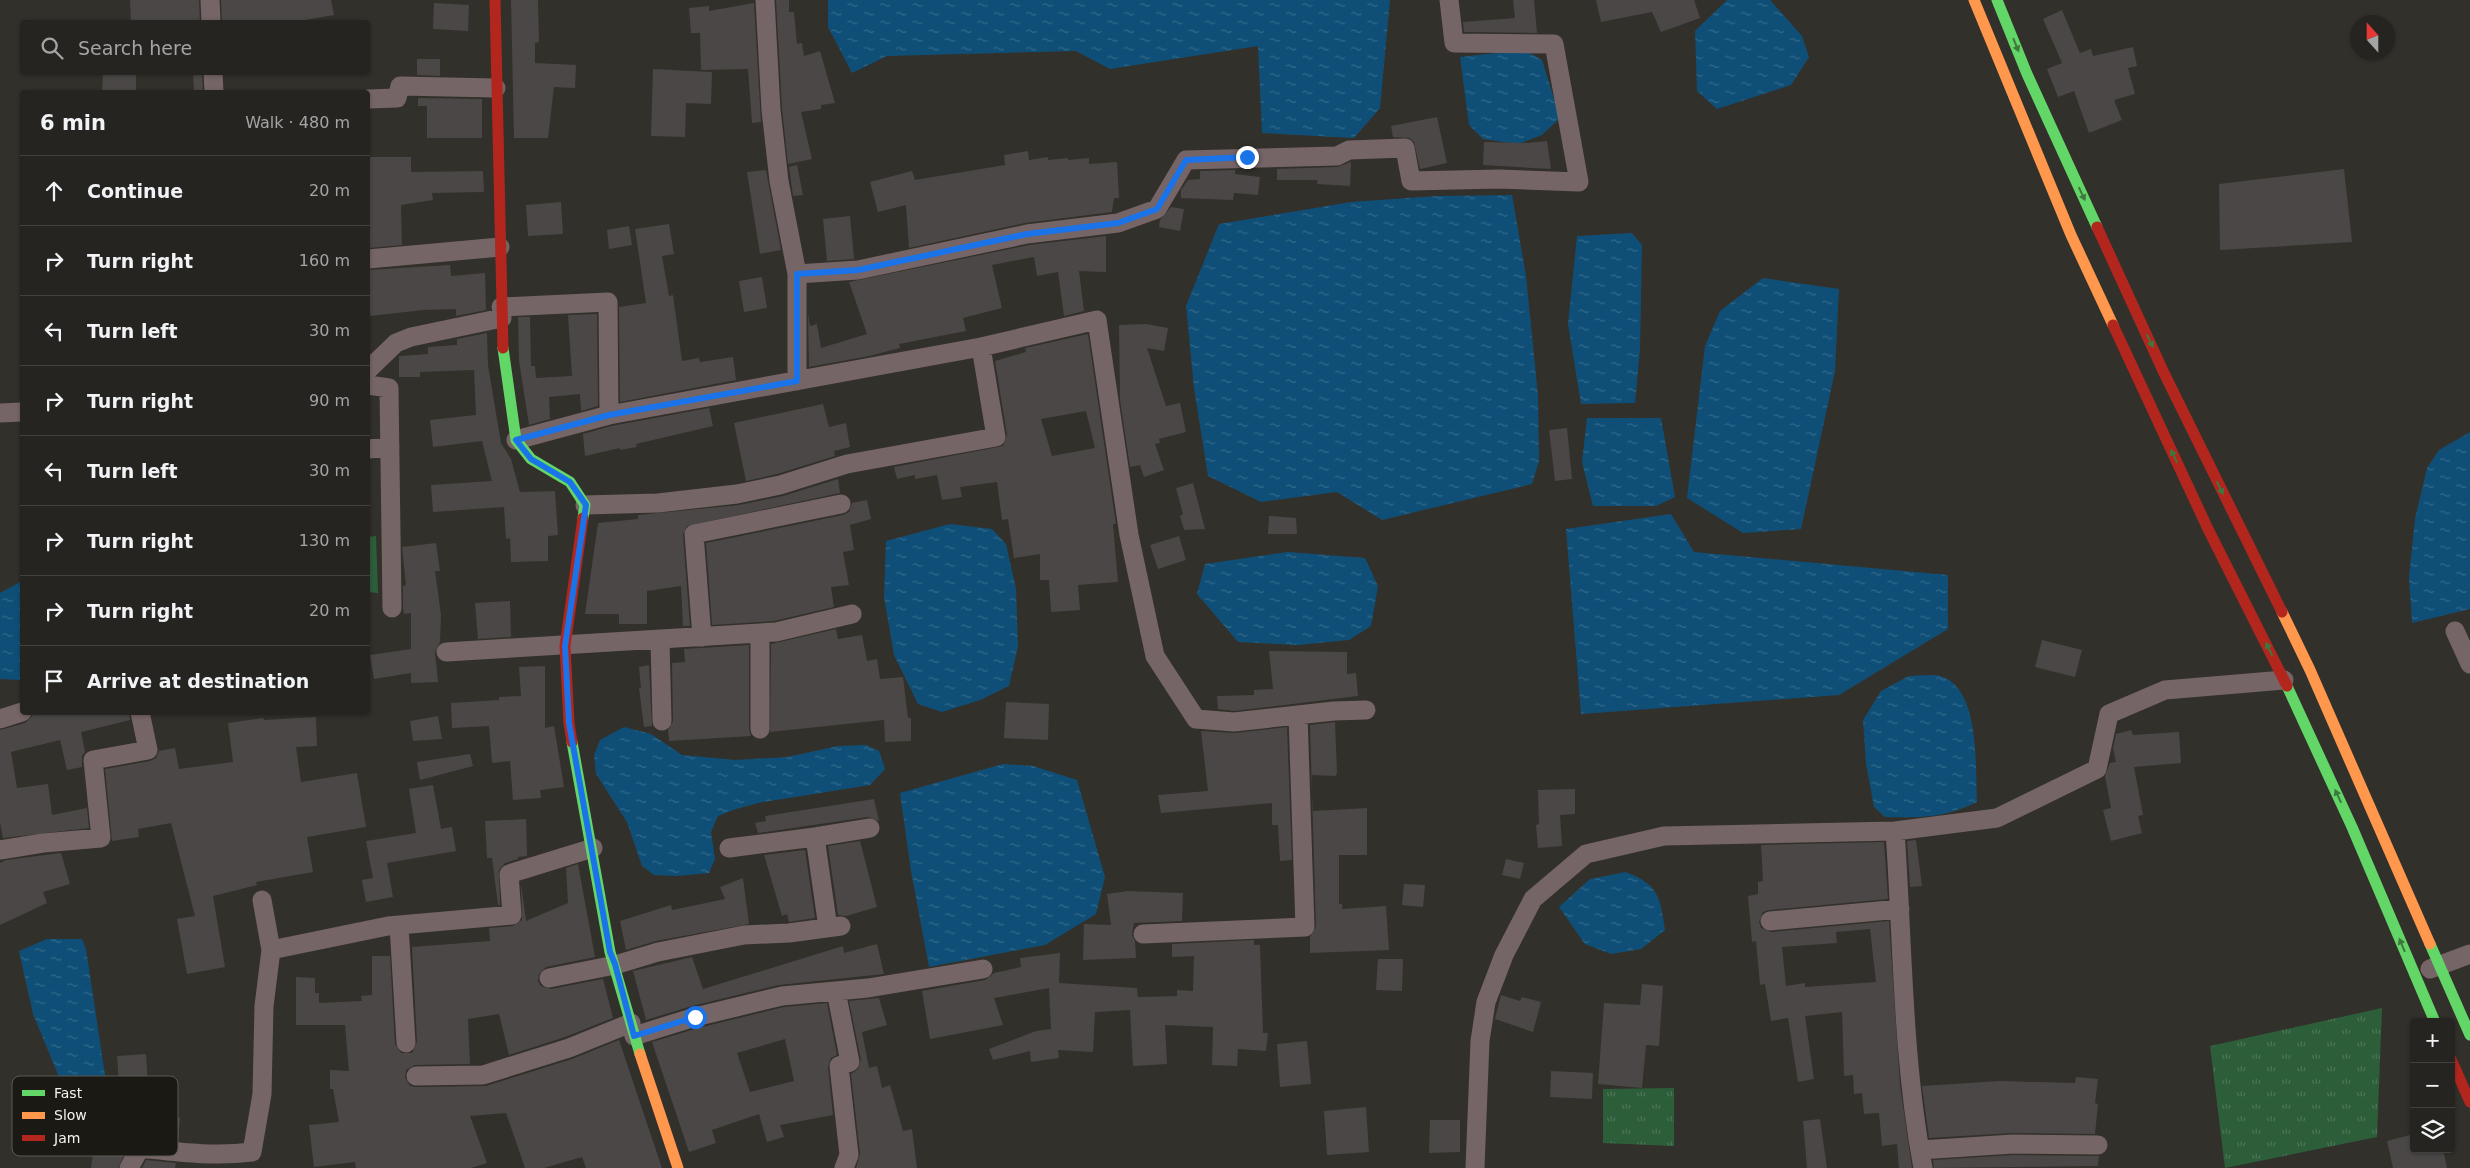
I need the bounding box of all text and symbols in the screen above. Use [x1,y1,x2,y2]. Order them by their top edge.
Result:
north arrow [2350,15,2395,60]
search box [20,20,370,75]
icon: search [38,34,66,62]
text: Search here [78,37,192,59]
one-way arrow [2012,38,2020,52]
text: 6 min [40,111,106,135]
text: Walk · 480 m [245,113,350,132]
route end [1236,146,1259,169]
icon: ahead [40,177,68,205]
text: Continue [87,180,183,202]
text: 20 m [309,181,350,200]
one-way arrow [2078,186,2086,201]
icon: right [40,247,68,275]
text: Turn right [87,250,193,272]
text: 160 m [299,251,350,270]
icon: left [40,317,68,345]
text: Turn left [87,320,178,342]
text: 30 m [309,321,350,340]
one-way arrow [2146,334,2154,348]
icon: right [40,387,68,415]
text: Turn right [87,390,193,412]
text: 90 m [309,391,350,410]
one-way arrow [2169,449,2177,463]
icon: left [40,457,68,485]
text: Turn left [87,460,178,482]
text: 30 m [309,461,350,480]
one-way arrow [2216,480,2225,495]
icon: right [40,527,68,555]
text: Turn right [87,530,193,552]
text: 130 m [299,531,350,550]
icon: right [40,597,68,625]
text: Turn right [87,600,193,622]
text: 20 m [309,601,350,620]
one-way arrow [2265,641,2273,656]
icon: arrive [40,667,68,695]
text: Arrive at destination [87,670,309,692]
one-way arrow [2333,789,2341,803]
one-way arrow [2398,937,2406,952]
route start [684,1006,707,1029]
map controls [2410,1018,2455,1153]
button: + [2410,1018,2455,1063]
button: − [2410,1063,2455,1108]
legend [12,1076,178,1156]
text: Fast [54,1085,83,1101]
text: Slow [54,1107,87,1123]
button: layers [2410,1108,2455,1153]
text: Jam [53,1130,80,1146]

